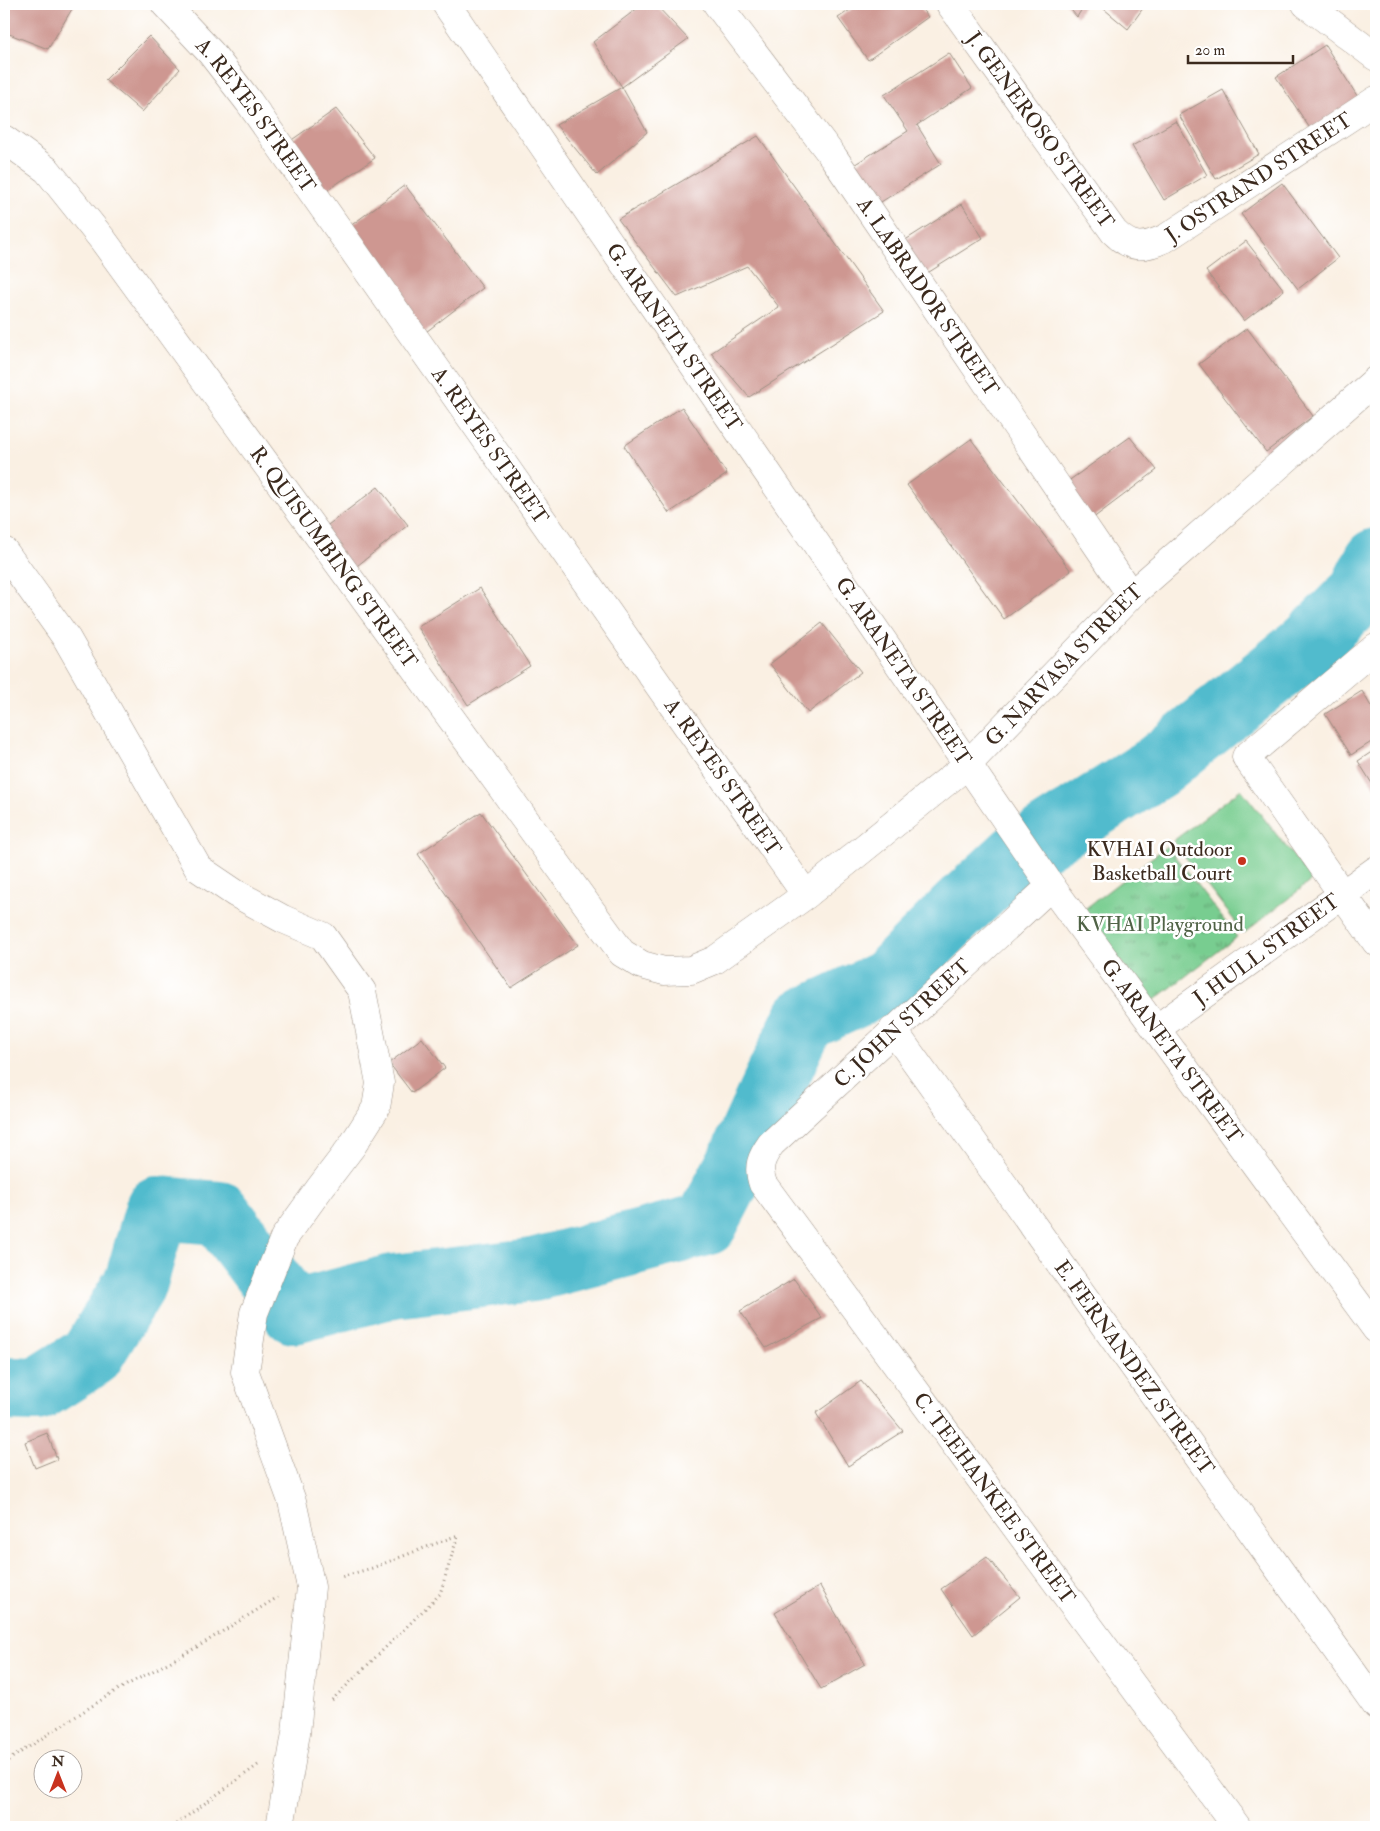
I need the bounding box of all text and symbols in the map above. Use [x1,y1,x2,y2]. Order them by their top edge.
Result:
street label: J. GENEROSO STREET [960,25,1120,234]
street label: A. REYES STREET [189,32,322,199]
scale bar [1188,32,1292,64]
text: 20 m [1195,41,1225,60]
street label: J. OSTRAND STREET [1160,106,1358,249]
street label: A. LABRADOR STREET [850,191,1005,402]
street label: G. ARANETA STREET [600,238,748,437]
street label: A. REYES STREET [425,361,555,530]
street label: R. QUISUMBING STREET [244,441,424,674]
street label: G. ARANETA STREET [829,572,978,771]
street label: G. NARVASA STREET [979,577,1149,752]
street label: A. REYES STREET [658,692,787,861]
place label: KVHAI Outdoor Basketball Court [1086,836,1232,887]
marker: KVHAI Outdoor Basketball Court [1236,855,1248,867]
street label: J. HULL STREET [1187,887,1345,1012]
park label: KVHAI Playground [1076,911,1245,938]
street label: C. JOHN STREET [828,953,977,1094]
street label: G. ARANETA STREET [1095,953,1248,1149]
street label: E. FERNANDEZ STREET [1048,1255,1220,1481]
street label: C. TEEHANKEE STREET [907,1387,1081,1610]
north arrow [32,1748,82,1798]
text: N [51,1753,65,1770]

